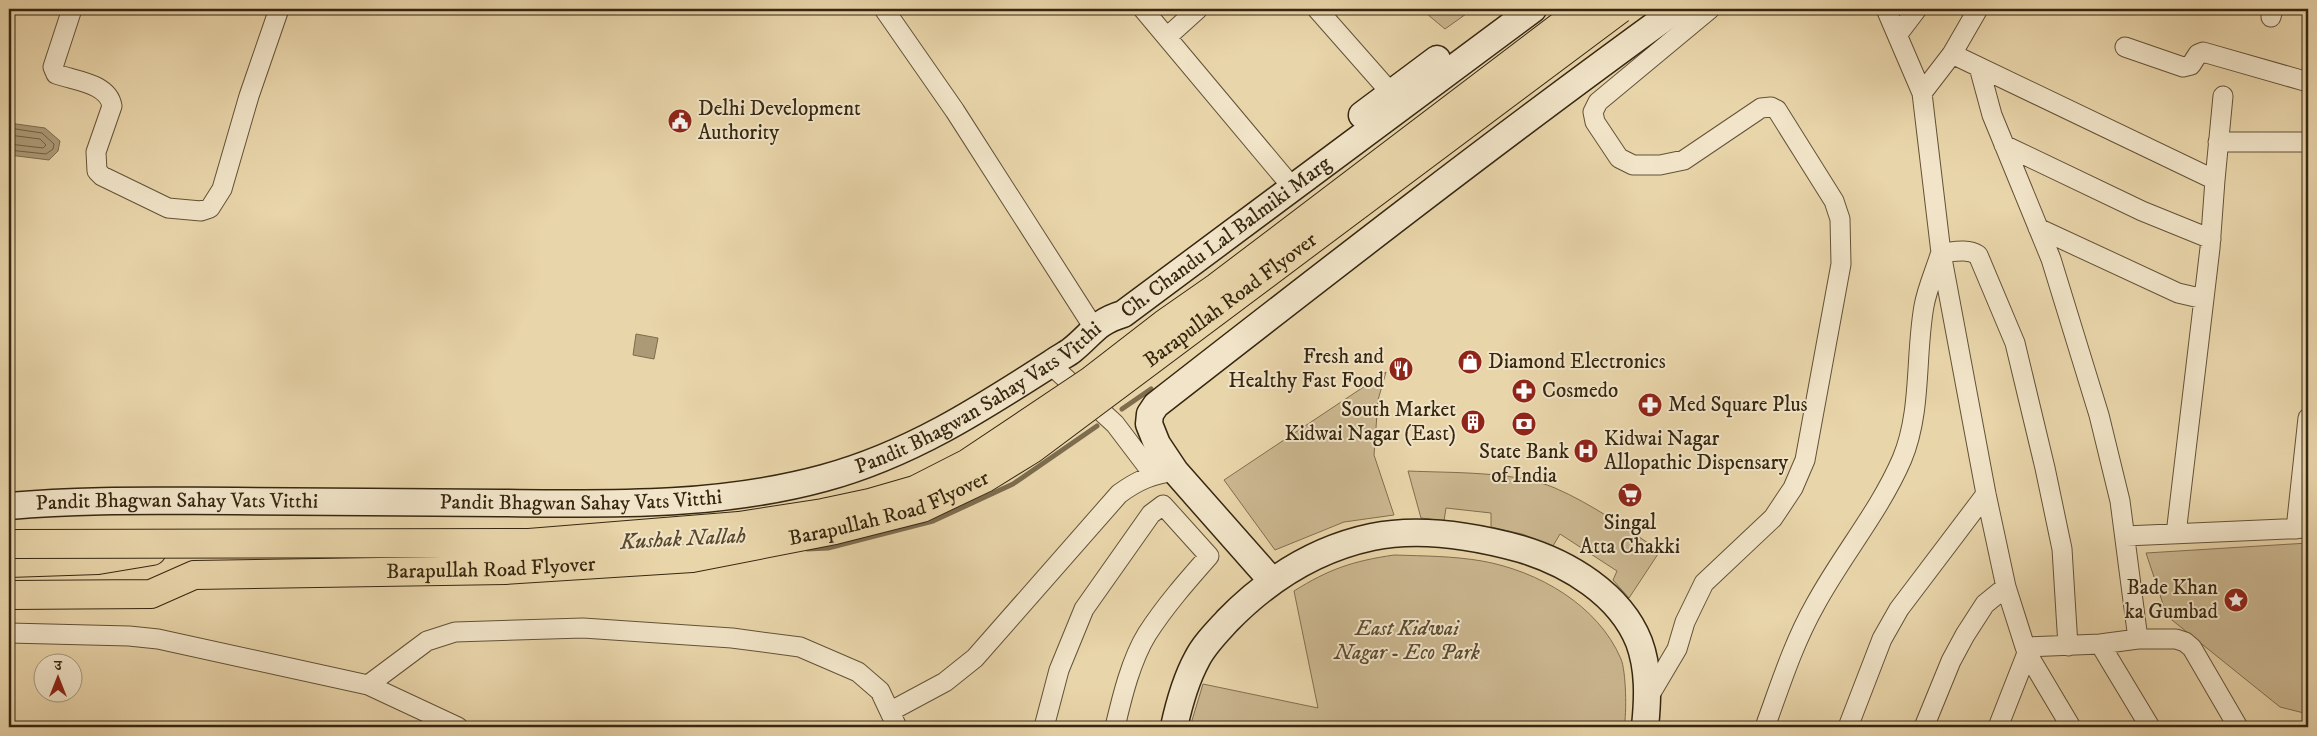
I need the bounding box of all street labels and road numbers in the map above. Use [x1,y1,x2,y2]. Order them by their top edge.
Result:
street label: Ch. Chandu Lal Balmiki Marg [1116,150,1337,324]
street label: Barapullah Road Flyover [1139,227,1322,374]
street label: Pandit Bhagwan Sahay Vats Vitthi [852,316,1107,480]
street label: Barapullah Road Flyover [786,465,994,552]
street label: Pandit Bhagwan Sahay Vats Vitthi [439,484,723,517]
street label: Pandit Bhagwan Sahay Vats Vitthi [35,488,318,517]
street label: Barapullah Road Flyover [386,551,597,585]

